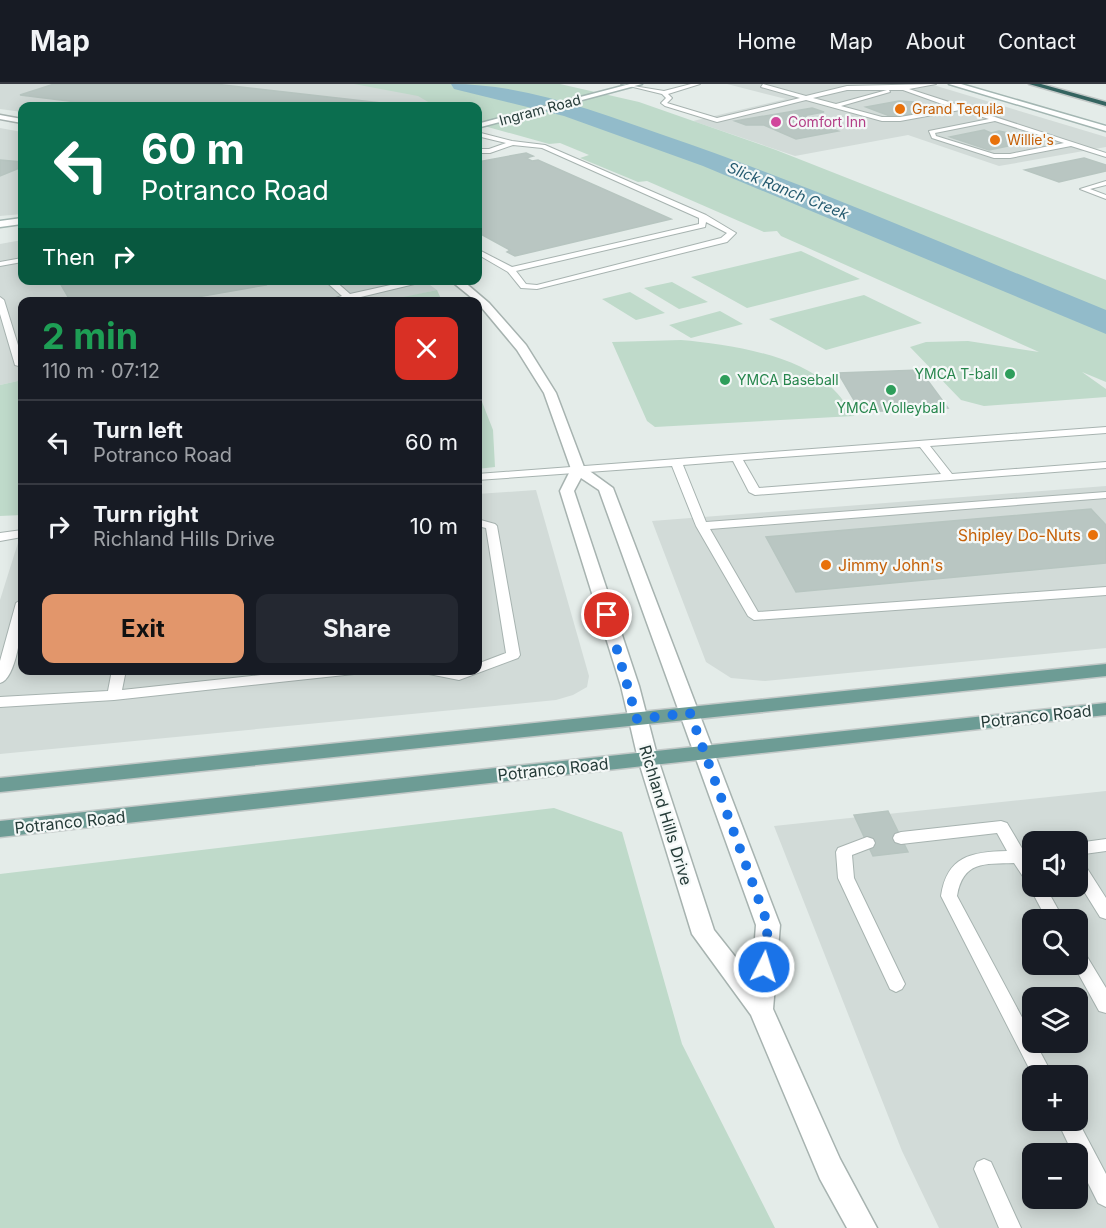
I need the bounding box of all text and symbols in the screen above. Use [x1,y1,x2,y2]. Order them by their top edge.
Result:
text: Map [30,24,90,58]
text: Home [737,29,796,54]
text: Map [829,29,873,54]
text: About [906,29,965,54]
text: Contact [998,29,1076,54]
street label: Ingram Road [497,90,583,129]
place label: Grand Tequila [912,100,1004,117]
marker: Grand Tequila [893,102,907,116]
place label: Comfort Inn [788,113,866,130]
marker: Comfort Inn [769,115,783,129]
text: 60 m [141,123,245,174]
icon: left [42,126,120,204]
place label: Willie's [1007,131,1054,148]
marker: Willie's [988,133,1002,147]
water label: Slick Ranch Creek [725,158,852,224]
text: Potranco Road [141,174,329,207]
icon: right [107,240,140,273]
text: Then [42,244,95,270]
text: 2 min [42,314,138,358]
button: close [395,317,458,380]
text: 110 m · 07:12 [42,359,160,383]
place label: YMCA T-ball [915,365,998,382]
marker: YMCA T-ball [1003,367,1017,381]
place label: YMCA Baseball [737,371,839,388]
marker: YMCA Baseball [718,373,732,387]
marker: YMCA Volleyball [884,383,898,397]
place label: YMCA Volleyball [837,399,946,416]
text: Turn left [93,417,183,443]
icon: left [42,426,75,459]
text: 60 m [405,429,458,455]
text: Potranco Road [93,443,232,467]
text: Turn right [93,501,199,527]
icon: right [42,510,75,543]
text: 10 m [410,513,458,539]
place label: Shipley Do-Nuts [958,525,1081,545]
text: Richland Hills Drive [93,527,275,551]
marker: Shipley Do-Nuts [1086,528,1100,542]
place label: Jimmy John's [838,555,943,575]
marker: Jimmy John's [819,558,833,572]
pin [581,589,632,640]
button: Exit [42,594,244,663]
button: Share [256,594,458,663]
icon: arrive [590,598,623,631]
street label: Potranco Road [980,700,1092,732]
street label: Richland Hills Drive [635,742,697,888]
street label: Potranco Road [497,753,609,785]
street label: Potranco Road [14,806,126,838]
map controls [1022,831,1088,1209]
button: sound [1022,831,1088,897]
button: search [1022,909,1088,975]
position arrow [732,935,796,999]
button: layers [1022,987,1088,1053]
button: + [1022,1065,1088,1131]
button: − [1022,1143,1088,1209]

